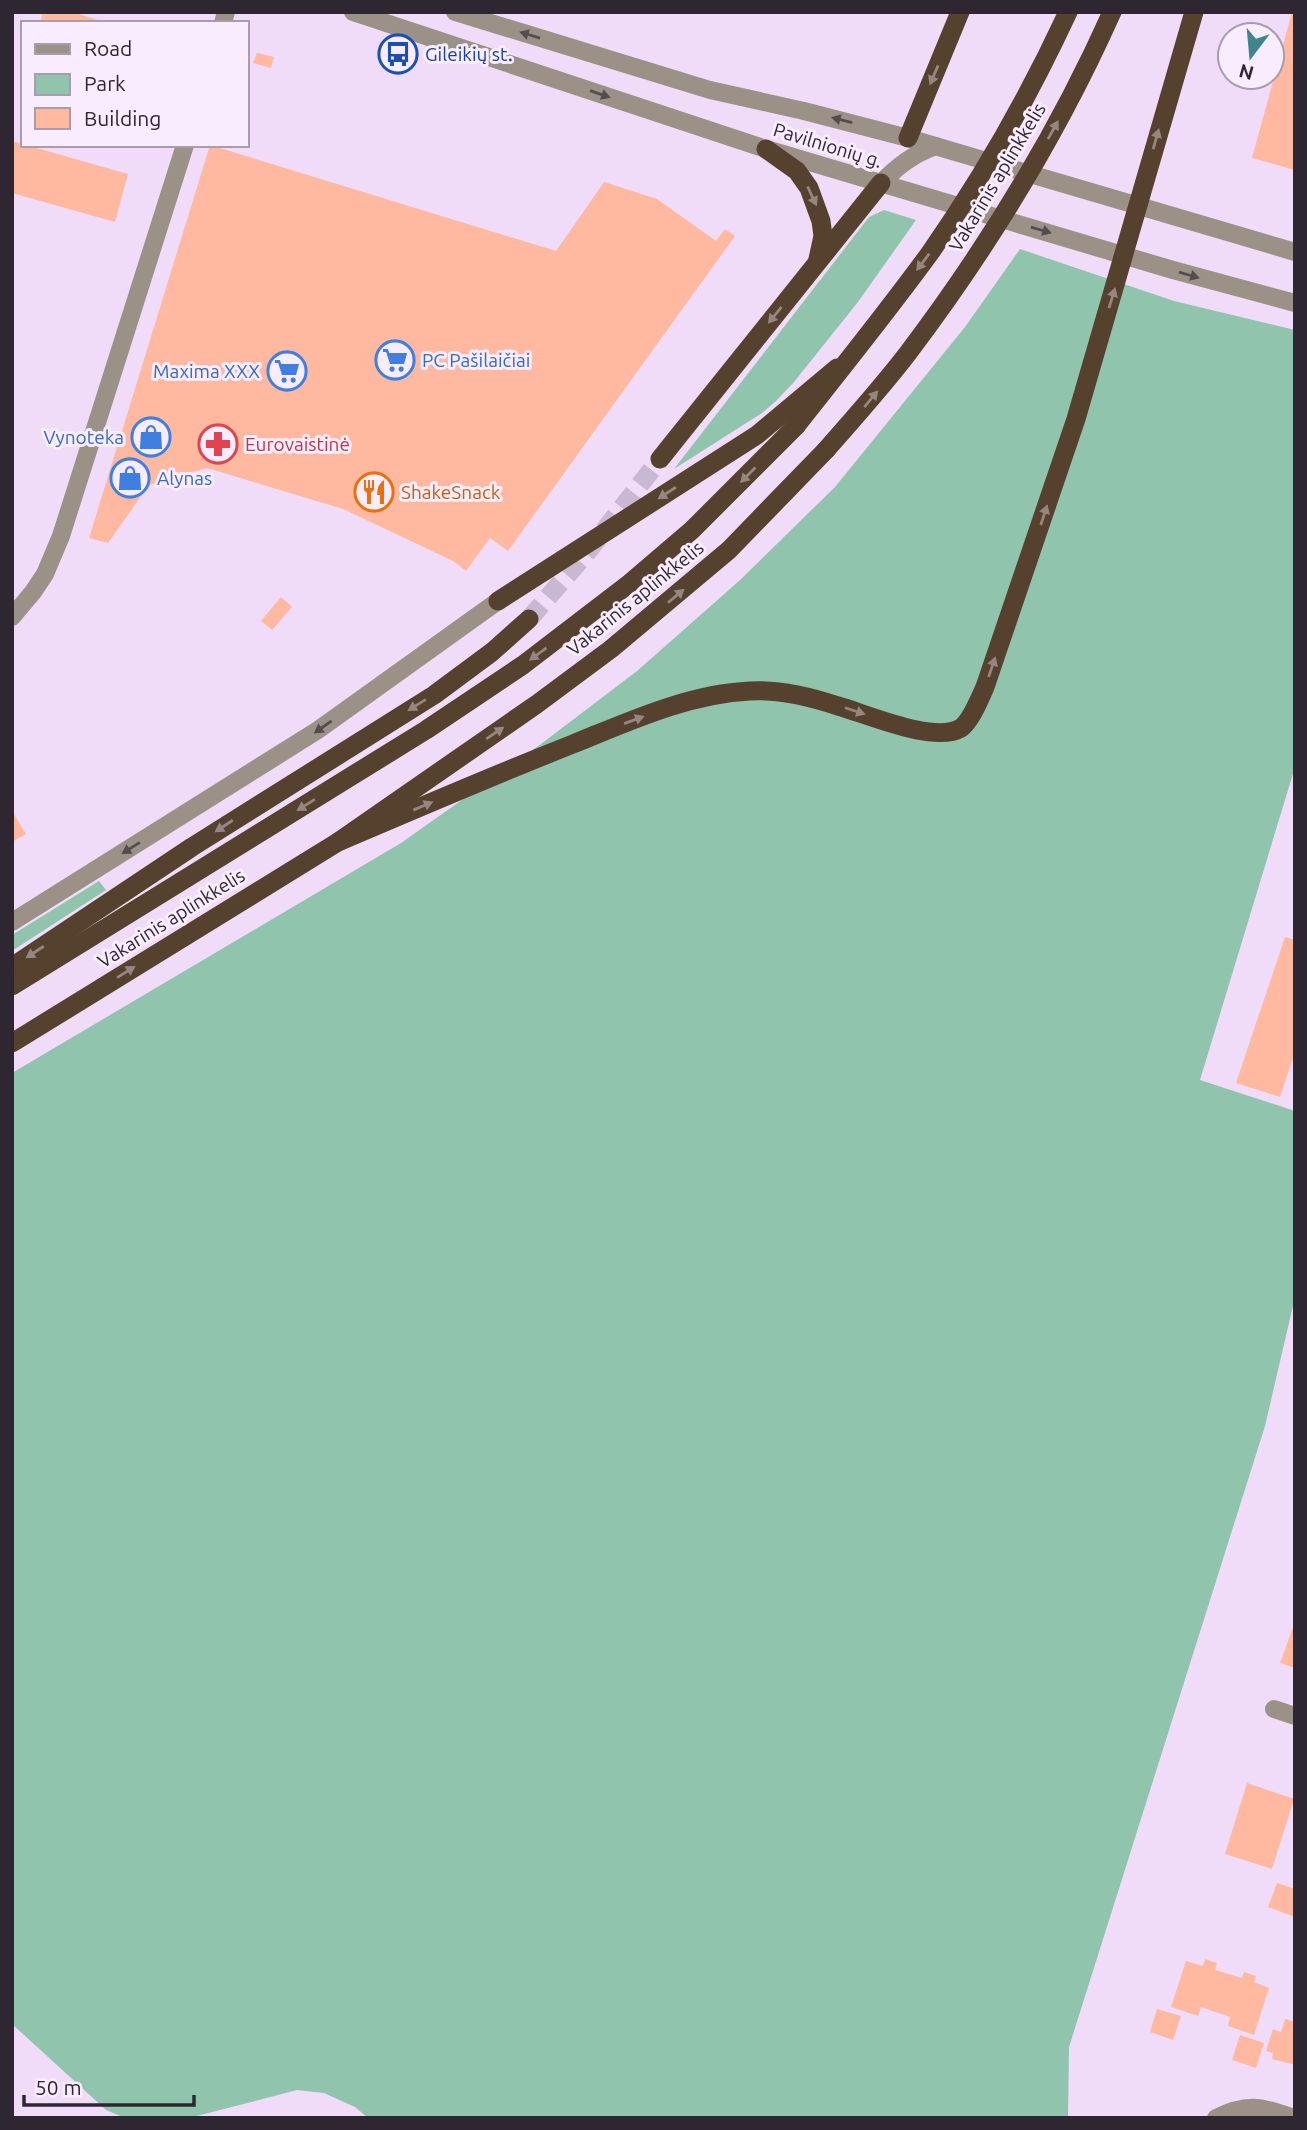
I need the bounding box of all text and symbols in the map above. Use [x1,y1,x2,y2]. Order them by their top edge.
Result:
legend [21,21,248,147]
north arrow [1216,21,1286,91]
one-way arrow [519,30,540,40]
bus stop icon: Gileikių st. [377,33,419,75]
text: Road [84,36,132,60]
place label: Gileikių st. [425,43,512,65]
text: N [1236,60,1256,85]
one-way arrow [928,65,939,86]
text: Park [84,71,126,95]
one-way arrow [590,89,611,100]
street label: Vakarinis aplinkkelis [944,99,1050,255]
text: Building [84,106,161,130]
one-way arrow [831,114,853,125]
street label: Pavilnionių g. [771,118,885,172]
one-way arrow [1047,120,1059,139]
one-way arrow [1152,129,1162,150]
one-way arrow [806,186,818,206]
one-way arrow [1030,226,1051,236]
one-way arrow [916,252,930,271]
one-way arrow [1179,270,1200,280]
one-way arrow [1107,287,1117,308]
one-way arrow [768,306,783,324]
supermarket icon: PC Pašilaičiai [374,339,416,381]
place label: PC Pašilaičiai [422,349,530,371]
supermarket icon: Maxima XXX [266,350,308,392]
place label: Maxima XXX [153,360,260,382]
one-way arrow [863,390,878,407]
shop icon: Vynoteka [130,416,172,458]
pharmacy icon: Eurovaistinė [197,423,239,465]
place label: Vynoteka [44,426,124,448]
place label: Eurovaistinė [245,433,350,455]
shop icon: Alynas [109,457,151,499]
one-way arrow [741,466,757,483]
place label: Alynas [157,467,212,489]
restaurant icon: ShakeSnack [353,471,395,513]
place label: ShakeSnack [401,481,501,503]
one-way arrow [658,487,677,500]
one-way arrow [1039,504,1049,525]
street label: Vakarinis aplinkkelis [562,536,708,660]
one-way arrow [667,589,684,604]
one-way arrow [529,647,547,661]
one-way arrow [987,656,998,677]
one-way arrow [408,699,427,712]
one-way arrow [844,706,865,717]
one-way arrow [623,714,644,725]
one-way arrow [313,720,333,733]
one-way arrow [485,727,504,740]
one-way arrow [296,798,315,811]
one-way arrow [413,800,434,811]
one-way arrow [215,820,234,833]
one-way arrow [121,841,140,854]
street label: Vakarinis aplinkkelis [93,864,249,972]
one-way arrow [26,945,44,959]
one-way arrow [117,966,136,979]
scale bar [24,2064,194,2108]
text: 50 m [35,2075,82,2099]

